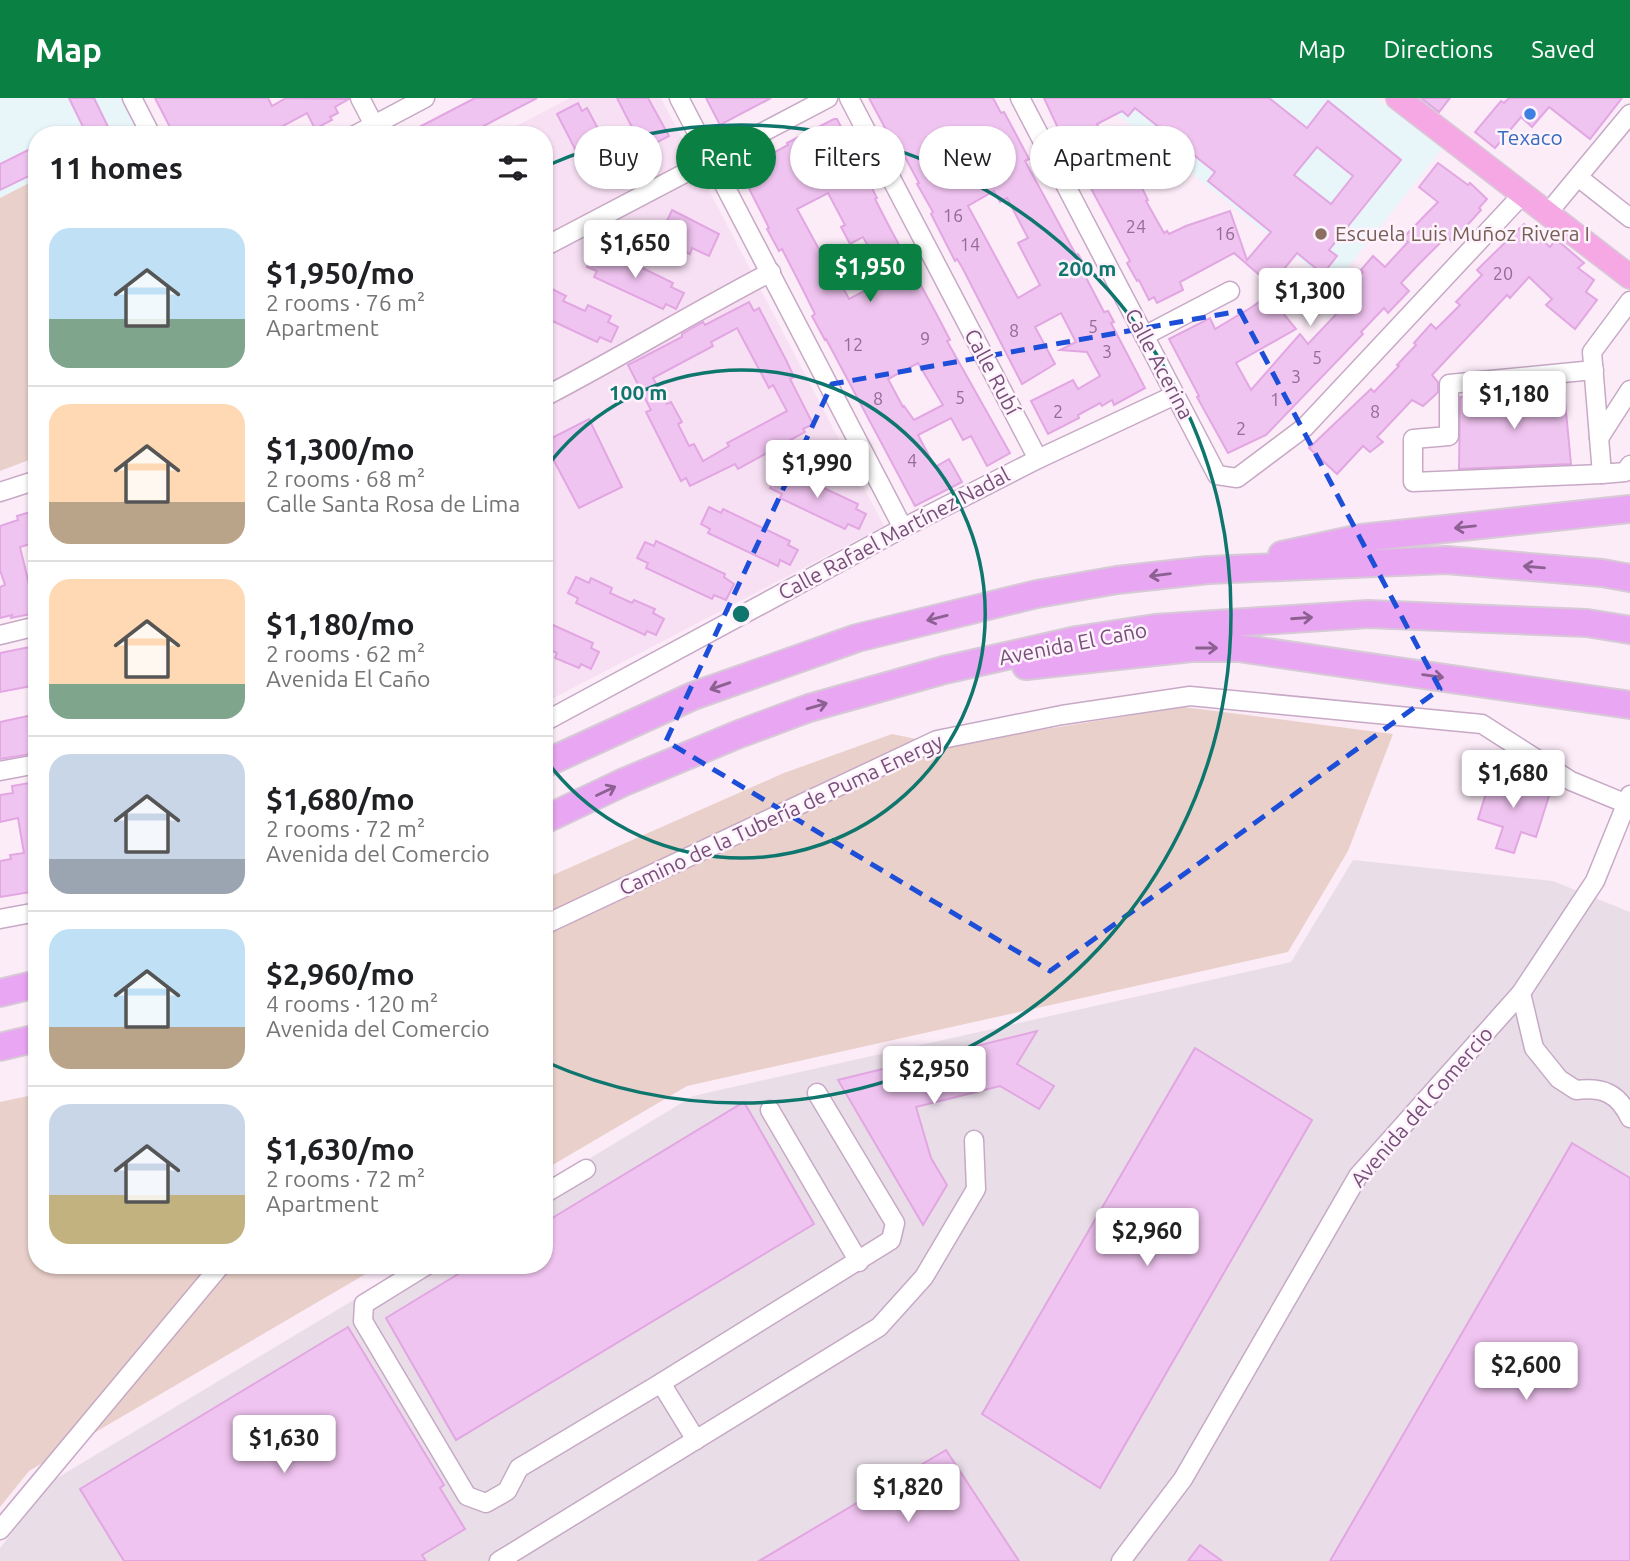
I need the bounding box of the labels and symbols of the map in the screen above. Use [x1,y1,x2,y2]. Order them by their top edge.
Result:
marker: Texaco [1522,106,1538,122]
place label: Texaco [1497,125,1563,149]
house number: 16 [943,205,963,225]
house number: 24 [1126,216,1146,236]
pin: $1,650 [578,220,692,280]
place label: Escuela Luis Muñoz Rivera I [1335,221,1590,245]
house number: 16 [1215,223,1235,243]
marker: Escuela Luis Muñoz Rivera I [1313,226,1329,242]
house number: 14 [960,234,980,254]
pin: $1,950 [813,244,927,304]
text: 200 m [1058,256,1116,280]
house number: 20 [1493,263,1513,283]
pin: $1,300 [1253,268,1367,328]
street label: Calle Acerina [1121,304,1199,423]
house number: 5 [1088,316,1098,336]
house number: 8 [1009,320,1019,340]
street label: Calle Rubí [960,325,1026,419]
house number: 9 [920,328,930,348]
house number: 12 [843,334,863,354]
house number: 3 [1102,341,1112,361]
house number: 5 [1312,347,1322,367]
house number: 3 [1291,366,1301,386]
pin: $1,180 [1457,372,1571,431]
text: 100 m [609,380,667,404]
house number: 5 [955,387,965,407]
house number: 8 [873,388,883,408]
house number: 1 [1270,389,1280,409]
house number: 2 [1053,401,1063,421]
house number: 8 [1370,401,1380,421]
house number: 2 [1236,418,1246,438]
pin: $1,990 [760,440,874,500]
house number: 4 [907,450,917,470]
street label: Calle Rafael Martínez Nadal [774,462,1013,604]
one-way arrow [1454,520,1477,533]
one-way arrow [1523,560,1546,573]
one-way arrow [1149,569,1172,582]
centre of rings [729,602,753,626]
one-way arrow [1290,611,1313,624]
one-way arrow [926,612,949,625]
street label: Avenida El Caño [997,617,1149,669]
one-way arrow [1196,641,1219,655]
one-way arrow [1421,670,1444,683]
one-way arrow [710,681,732,693]
one-way arrow [805,698,827,711]
street label: Camino de la Tubería de Puma Energy [615,728,946,900]
pin: $1,680 [1456,750,1570,810]
one-way arrow [595,784,616,797]
street label: Avenida del Comercio [1345,1021,1497,1191]
pin: $2,950 [877,1046,991,1106]
pin: $2,960 [1090,1208,1204,1268]
pin: $2,600 [1469,1342,1583,1402]
pin: $1,630 [227,1416,341,1475]
pin: $1,820 [851,1464,965,1524]

